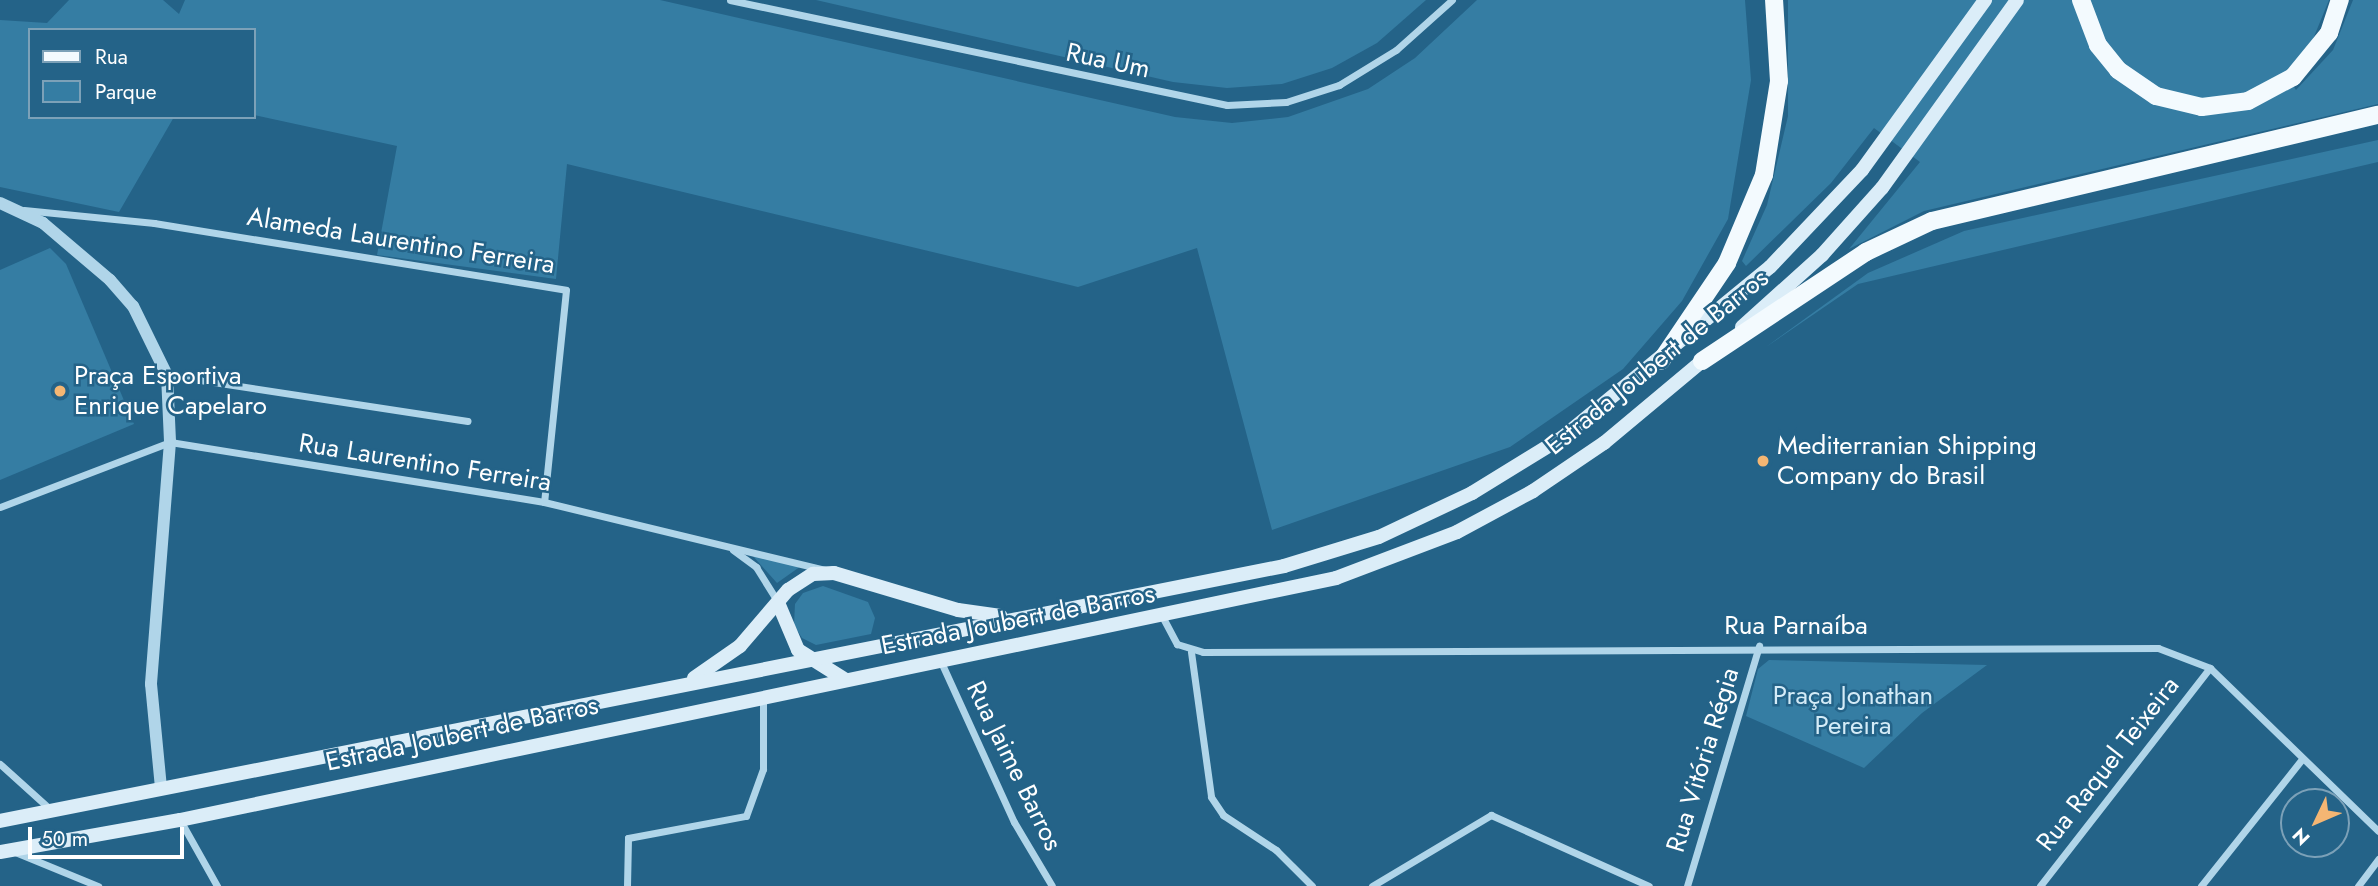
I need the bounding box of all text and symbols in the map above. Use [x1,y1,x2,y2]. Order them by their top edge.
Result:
legend [28,28,256,119]
street label: Rua Um [1063,37,1153,85]
text: Rua [95,42,128,72]
text: Parque [95,77,157,107]
street label: Alameda Laurentino Ferreira [245,201,557,281]
street label: Estrada Joubert de Barros [1539,262,1775,462]
place label: Praça Esportiva Enrique Capelaro [74,360,267,422]
marker: Praça Esportiva Enrique Capelaro [52,383,68,399]
street label: Rua Laurentino Ferreira [297,428,553,498]
place label: Mediterranian Shipping Company do Brasil [1777,430,2037,492]
marker: Mediterranian Shipping Company do Brasil [1755,453,1771,469]
street label: Estrada Joubert de Barros [879,578,1157,662]
street label: Rua Parnaíba [1724,610,1868,642]
street label: Rua Vitória Régia [1660,664,1746,856]
street label: Rua Raquel Teixeira [2030,670,2186,858]
street label: Rua Jaime Barros [960,676,1068,856]
park label: Praça Jonathan Pereira [1773,680,1933,742]
street label: Estrada Joubert de Barros [323,690,601,778]
north arrow [2280,788,2350,858]
scale bar [32,812,187,856]
text: N [2286,822,2316,851]
text: 50 m [41,824,88,854]

